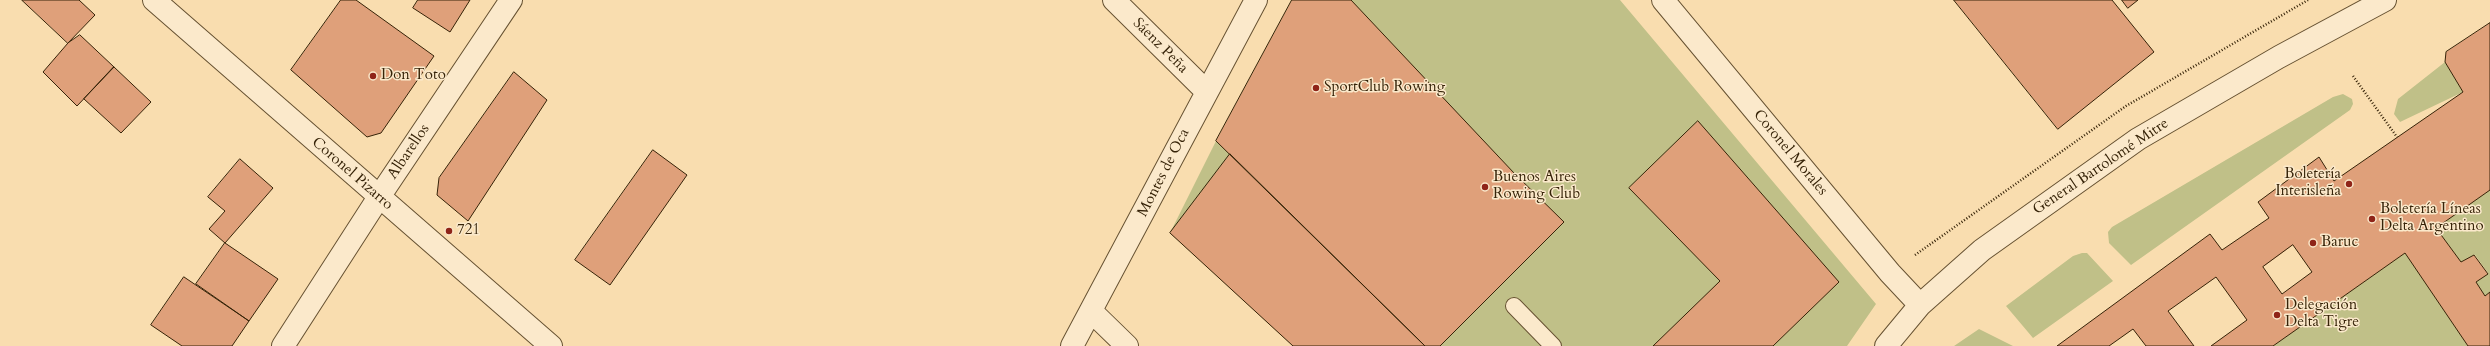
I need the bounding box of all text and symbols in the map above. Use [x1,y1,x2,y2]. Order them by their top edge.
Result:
street label: Sáenz Peña [1129,15,1191,77]
place label: Don Toto [381,67,446,85]
marker: Don Toto [368,71,378,81]
place label: SportClub Rowing [1324,79,1445,97]
marker: SportClub Rowing [1311,83,1321,93]
street label: Coronel Morales [1749,107,1831,199]
street label: General Bartolomé Mitre [2030,115,2172,219]
street label: Albarellos [384,121,434,183]
street label: Montes de Oca [1134,126,1194,220]
street label: Coronel Pizarro [308,134,396,214]
place label: Boletería Interisleña [2275,166,2341,201]
place label: Buenos Aires Rowing Club [1493,169,1580,204]
marker: Boletería Interisleña [2344,179,2354,189]
marker: Buenos Aires Rowing Club [1480,182,1490,192]
place label: Boletería Líneas Delta Argentino [2380,201,2484,236]
marker: Boletería Líneas Delta Argentino [2367,214,2377,224]
place label: 721 [457,222,480,240]
marker: 721 [444,226,454,236]
place label: Baruc [2321,234,2358,252]
marker: Baruc [2308,238,2318,248]
place label: Delegación Delta Tigre [2285,297,2359,332]
marker: Delegación Delta Tigre [2272,310,2282,320]

